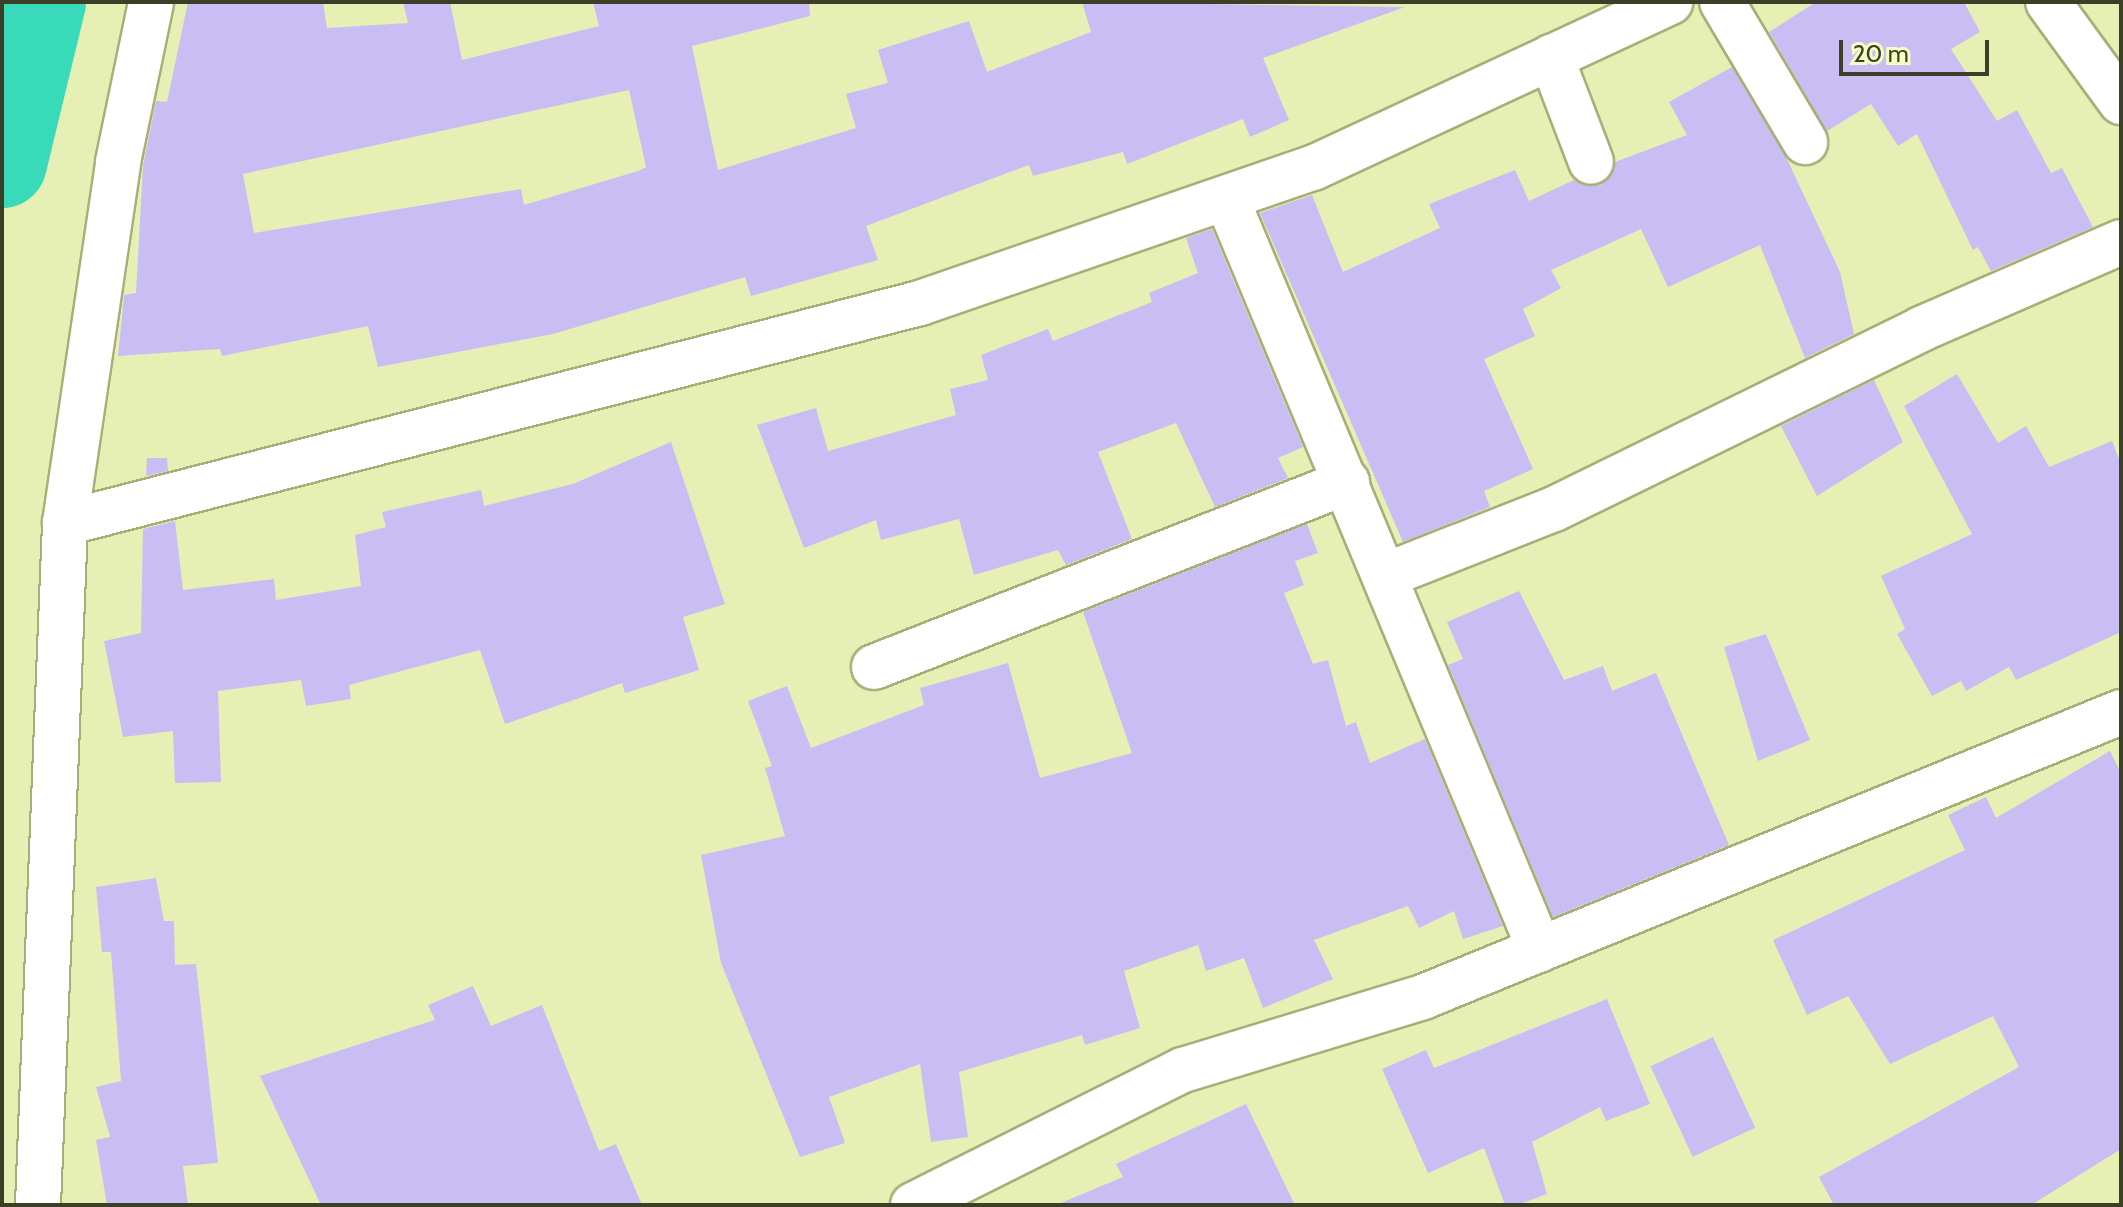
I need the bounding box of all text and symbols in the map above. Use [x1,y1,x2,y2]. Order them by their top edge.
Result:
scale bar [1843,24,1993,74]
text: 20 m [1853,39,1909,68]

